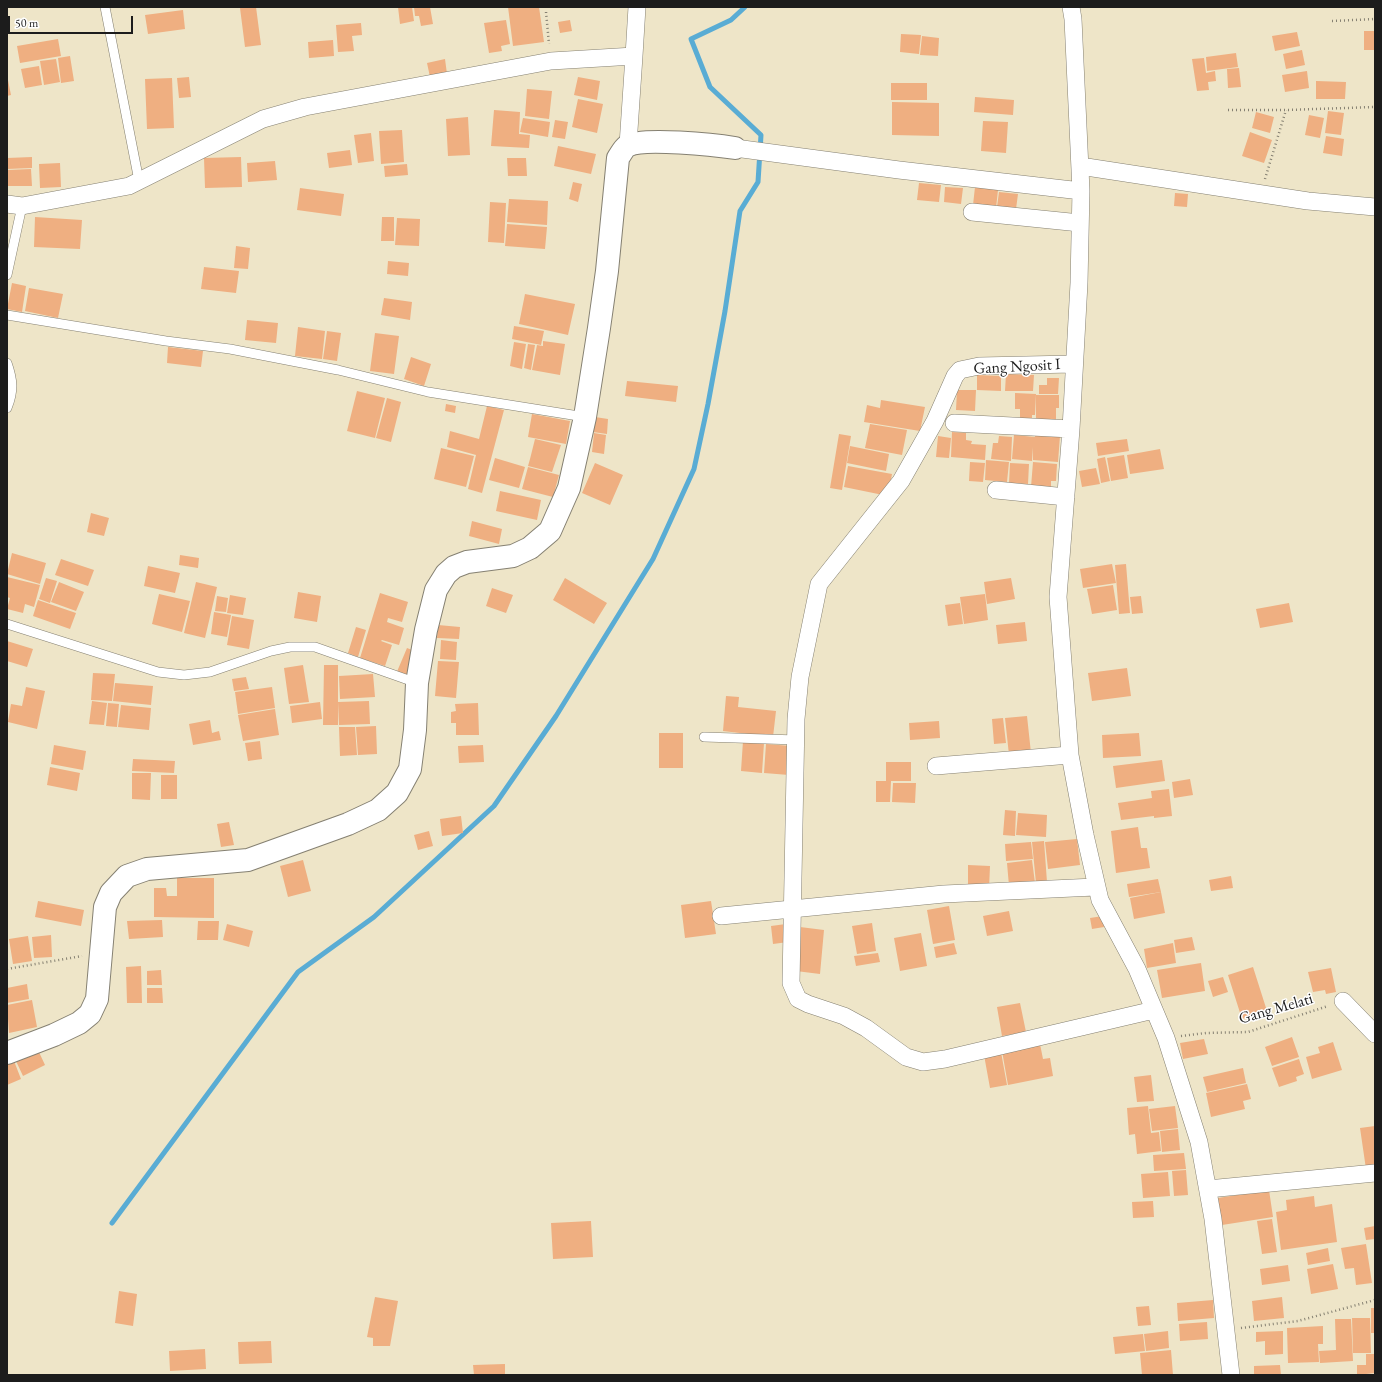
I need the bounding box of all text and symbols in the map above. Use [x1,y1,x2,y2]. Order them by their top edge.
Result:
scale bar [10,8,135,34]
text: 50 m [15,15,38,31]
street label: Gang Ngosit I [973,355,1061,379]
street label: Gang Melati [1237,989,1315,1029]

